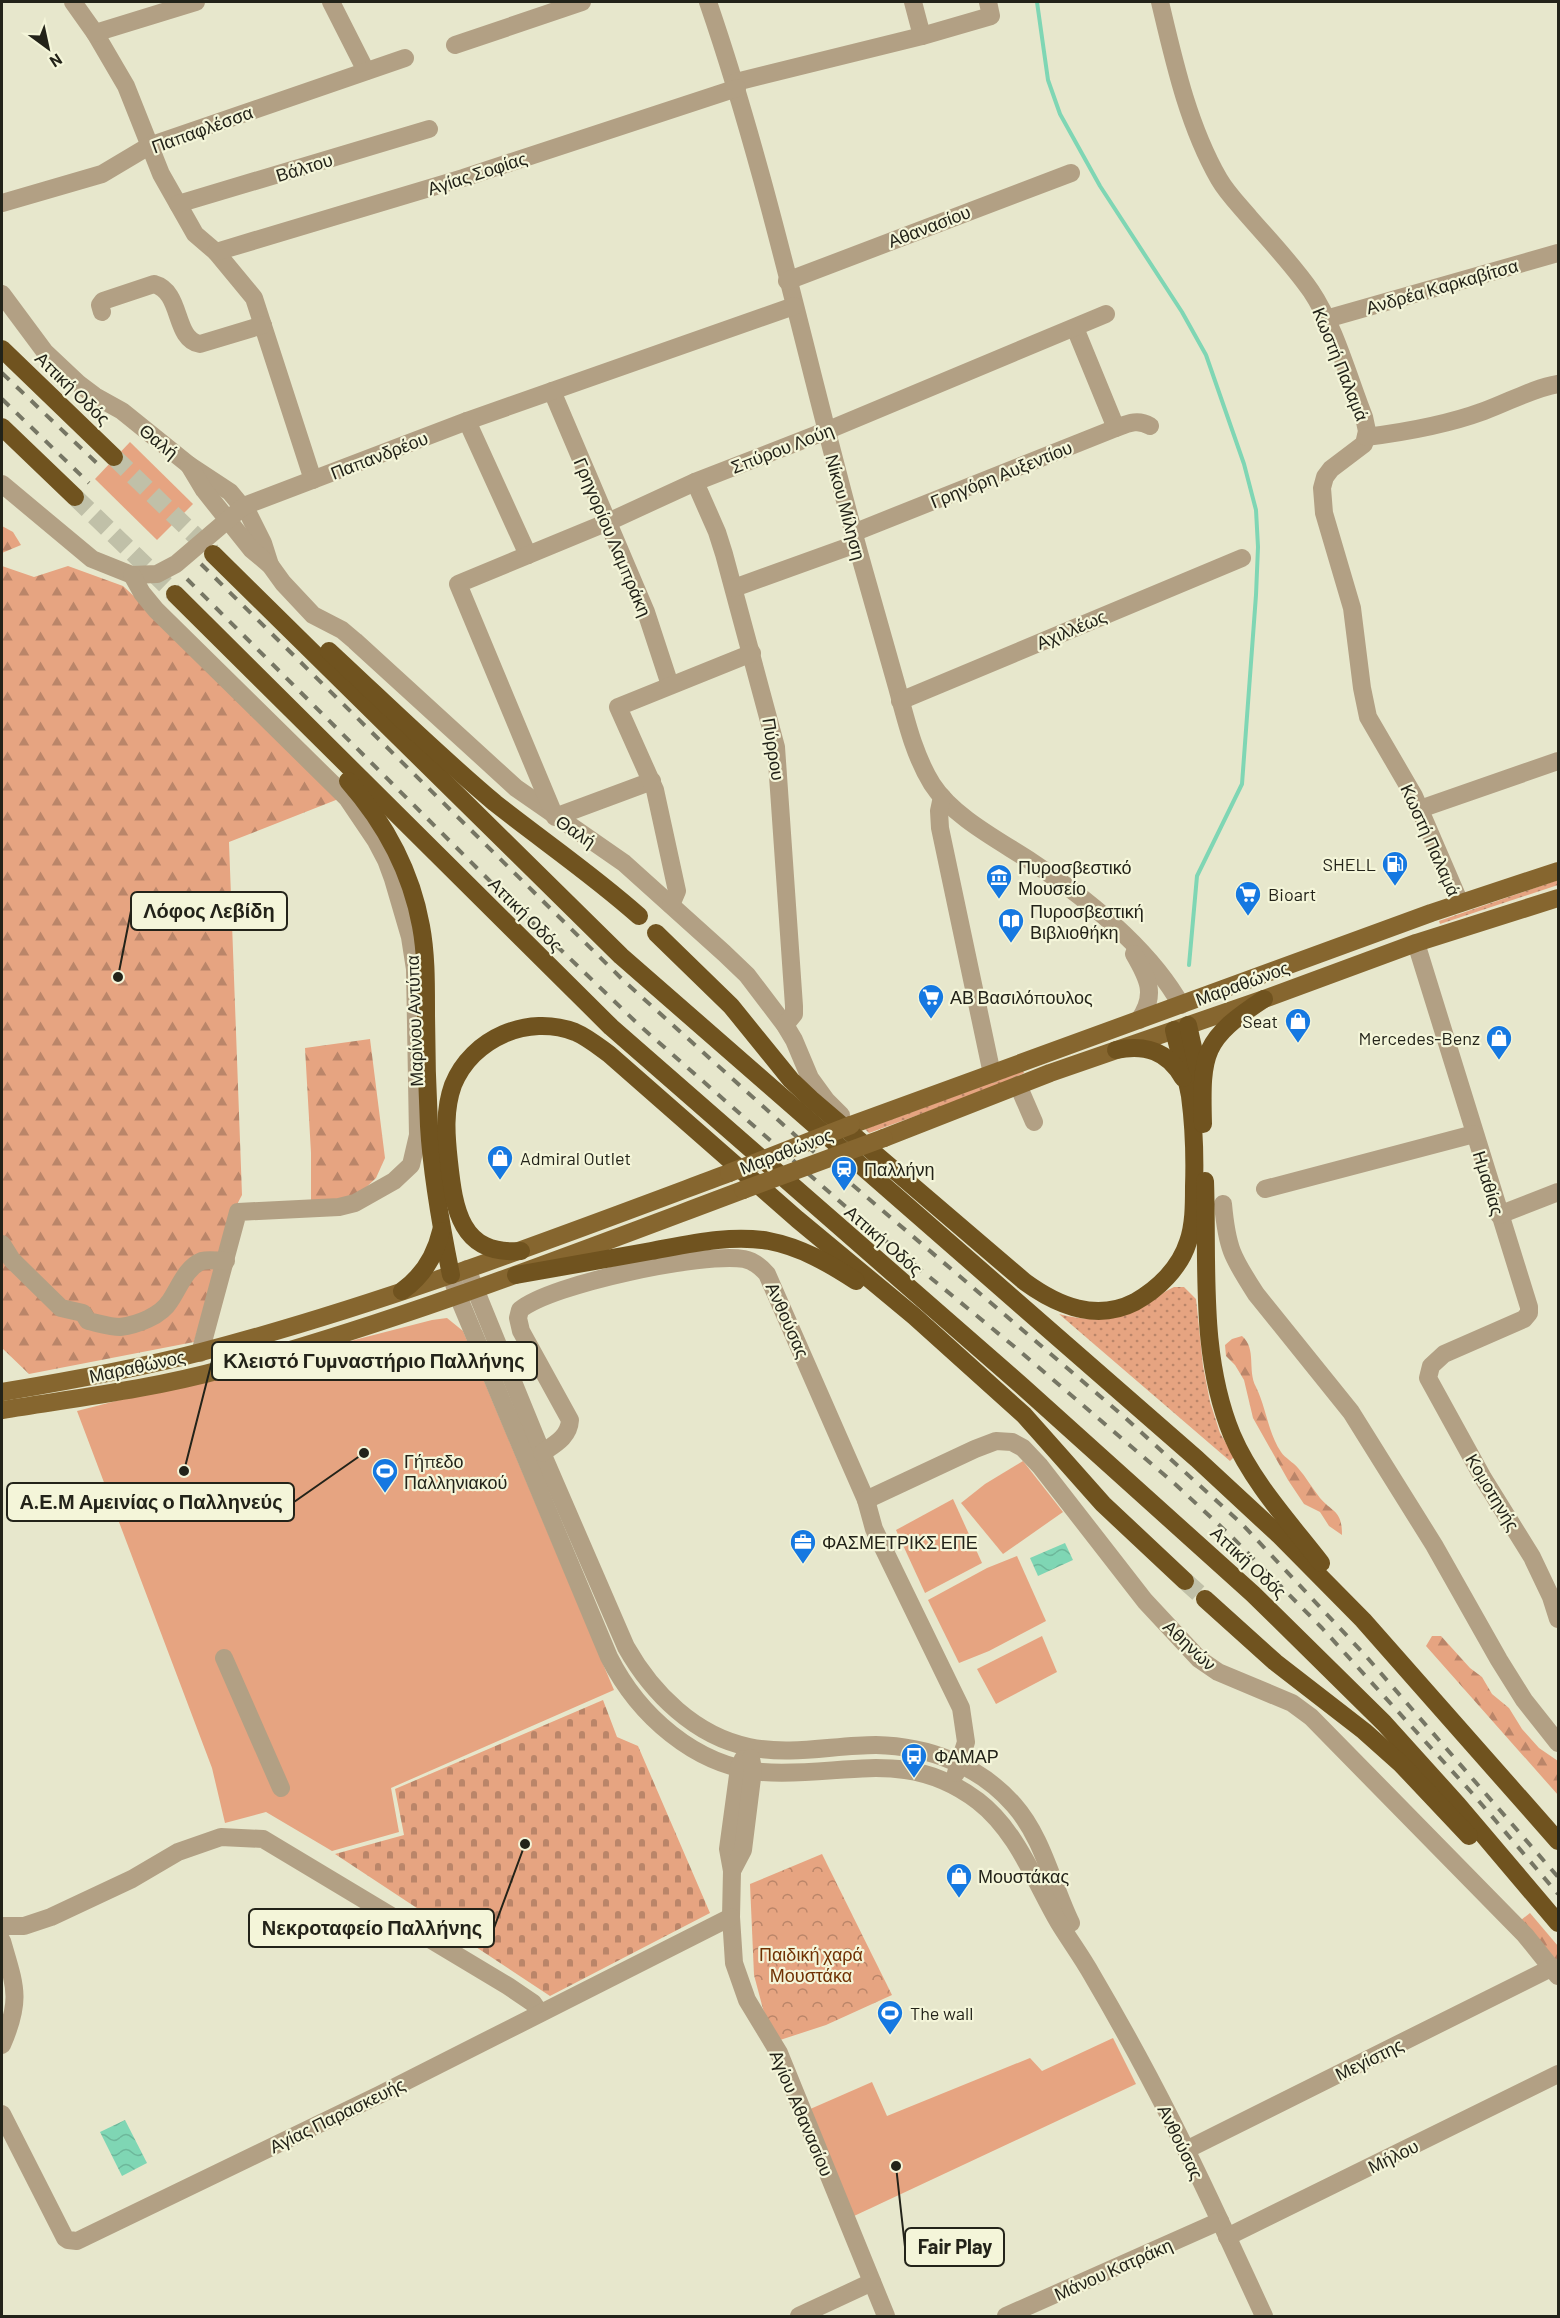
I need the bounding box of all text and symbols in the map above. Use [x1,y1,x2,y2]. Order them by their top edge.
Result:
north arrow [18,18,78,78]
text: N [47,50,66,72]
street label: Παπαφλέσσα [148,100,256,158]
street label: Αγίας Σοφίας [424,146,530,199]
street label: Βάλτου [273,148,335,186]
street label: Αθανασίου [885,200,973,252]
street label: Ανδρέα Καρκαβίτσα [1363,254,1521,318]
street label: Κωστή Παλαμά [1308,304,1374,424]
street label: Αττική Οδός [31,347,115,429]
street label: Σπύρου Λούη [728,418,836,478]
street label: Θαλή [135,419,183,463]
street label: Παπανδρέου [327,426,431,484]
street label: Γρηγόρη Αυξεντίου [927,436,1075,512]
street label: Νίκου Μίληση [821,452,871,562]
street label: Γρηγορίου Λαμπράκη [570,454,656,620]
street label: Αχιλλέως [1033,604,1110,654]
street label: Πύρρου [758,716,790,782]
street label: Κωστή Παλαμά [1396,781,1466,899]
street label: Θαλή [552,810,600,852]
fuel station icon: SHELL [1380,849,1410,887]
place label: SHELL [1322,853,1376,875]
place label: Πυροσβεστικό Μουσείο [1018,856,1132,899]
museum icon: Πυροσβεστικό Μουσείο [984,862,1014,900]
street label: Αττική Οδός [484,872,568,956]
supermarket icon: Bioart [1233,879,1263,917]
place label: Bioart [1268,883,1316,905]
callout: Λόφος Λεβίδη [131,892,287,930]
text: Λόφος Λεβίδη [143,898,275,922]
place label: Πυροσβεστική Βιβλιοθήκη [1030,900,1144,943]
library icon: Πυροσβεστική Βιβλιοθήκη [996,906,1026,944]
street label: Μαρίνου Αντύπα [401,955,427,1087]
street label: Μαραθώνος [1192,956,1292,1010]
supermarket icon: ΑΒ Βασιλόπουλος [916,982,946,1020]
place label: ΑΒ Βασιλόπουλος [950,986,1093,1008]
shop icon: Seat [1283,1006,1313,1044]
place label: Seat [1242,1010,1278,1032]
shop icon: Mercedes-Benz [1484,1023,1514,1061]
place label: Mercedes-Benz [1359,1027,1480,1049]
street label: Μαραθώνος [736,1123,836,1179]
shop icon: Admiral Outlet [485,1143,515,1181]
place label: Admiral Outlet [520,1147,631,1169]
street label: Ημαθίας [1469,1148,1509,1218]
station icon: Παλλήνη [829,1154,859,1192]
place label: Παλλήνη [864,1158,934,1180]
street label: Αττική Οδός [841,1200,928,1280]
street label: Ανθούσας [762,1279,815,1362]
callout: Κλειστό Γυμναστήριο Παλλήνης [212,1342,537,1380]
street label: Μαραθώνος [87,1345,187,1387]
text: Κλειστό Γυμναστήριο Παλλήνης [223,1348,525,1372]
street label: Κομοτηνής [1461,1449,1525,1535]
place label: Γήπεδο Παλληνιακού [404,1450,507,1493]
sports icon: Γήπεδο Παλληνιακού [370,1456,400,1494]
callout: Α.Ε.Μ Αμεινίας ο Παλληνεύς [7,1483,294,1521]
text: Α.Ε.Μ Αμεινίας ο Παλληνεύς [19,1489,283,1513]
street label: Αττική Οδός [1207,1521,1292,1603]
office icon: ΦΑΣΜΕΤΡΙΚΣ ΕΠΕ [788,1527,818,1565]
place label: ΦΑΣΜΕΤΡΙΚΣ ΕΠΕ [822,1531,978,1553]
street label: Αθηνών [1159,1615,1221,1675]
bus stop icon: ΦΑΜΑΡ [899,1741,929,1779]
place label: ΦΑΜΑΡ [934,1745,999,1767]
shop icon: Μουστάκας [944,1861,974,1899]
place label: Μουστάκας [978,1865,1069,1887]
callout: Νεκροταφείο Παλλήνης [249,1909,494,1947]
text: Νεκροταφείο Παλλήνης [262,1915,482,1939]
park label: Παιδική χαρά Μουστάκα [759,1943,863,1986]
sports icon: The wall [875,1998,905,2036]
place label: The wall [910,2002,973,2024]
street label: Μεγίστης [1331,2033,1407,2085]
street label: Αγίου Αθανασίου [766,2047,838,2179]
street label: Αγίας Παρασκευής [266,2073,409,2157]
street label: Ανθούσας [1153,2101,1209,2183]
street label: Μήλου [1364,2134,1422,2178]
callout: Fair Play [905,2228,1004,2266]
street label: Μάνου Κατράκη [1051,2233,1175,2305]
text: Fair Play [918,2234,992,2258]

